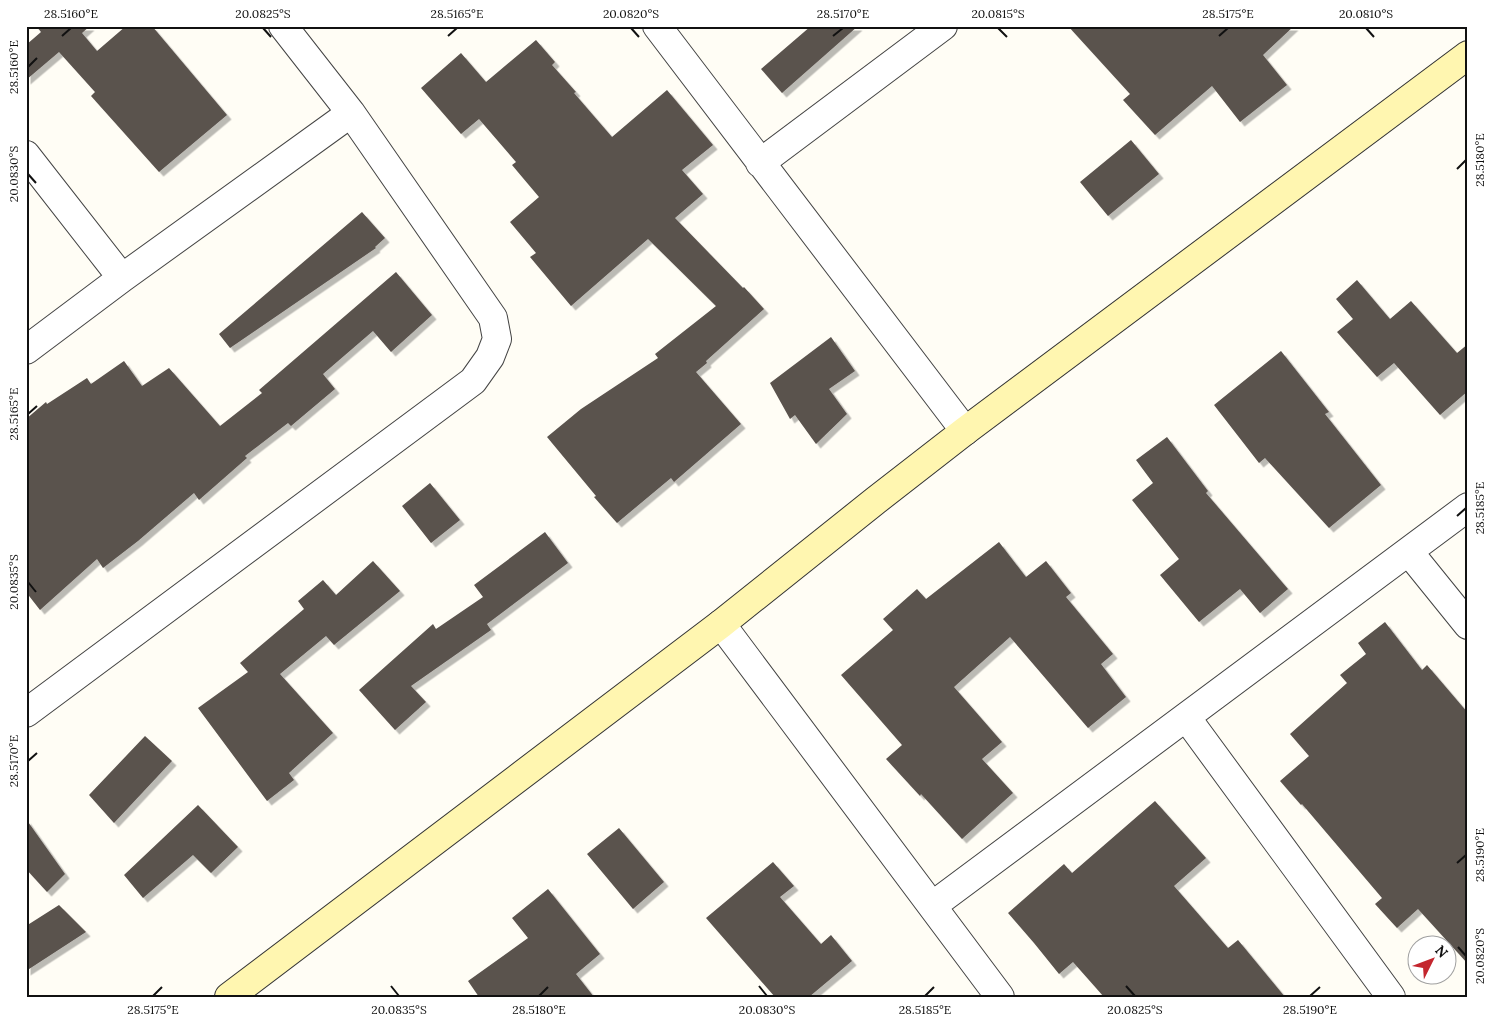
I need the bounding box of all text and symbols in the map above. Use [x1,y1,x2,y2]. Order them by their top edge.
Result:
text: 28.5160°E [44,6,98,21]
text: 20.0825°S [235,6,291,21]
text: 28.5165°E [431,6,483,21]
text: 20.0820°S [603,6,659,21]
text: 28.5170°E [817,6,869,21]
text: 20.0815°S [971,6,1025,21]
text: 28.5175°E [1202,6,1254,21]
text: 20.0810°S [1339,6,1393,21]
text: 28.5160°E [6,40,21,94]
text: 28.5180°E [1472,133,1487,187]
text: 20.0830°S [6,146,21,202]
text: 28.5165°E [6,388,21,440]
text: 28.5185°E [1472,482,1487,534]
text: 20.0835°S [6,554,21,610]
text: 28.5170°E [6,735,21,787]
text: 28.5190°E [1472,828,1487,882]
text: 20.0820°S [1472,928,1487,984]
north arrow [1406,936,1456,986]
text: N [1431,941,1452,961]
text: 28.5175°E [127,1002,179,1017]
text: 20.0835°S [371,1002,427,1017]
text: 28.5180°E [512,1002,566,1017]
text: 20.0830°S [739,1002,795,1017]
text: 28.5185°E [899,1002,951,1017]
text: 20.0825°S [1107,1002,1163,1017]
text: 28.5190°E [1283,1002,1337,1017]

